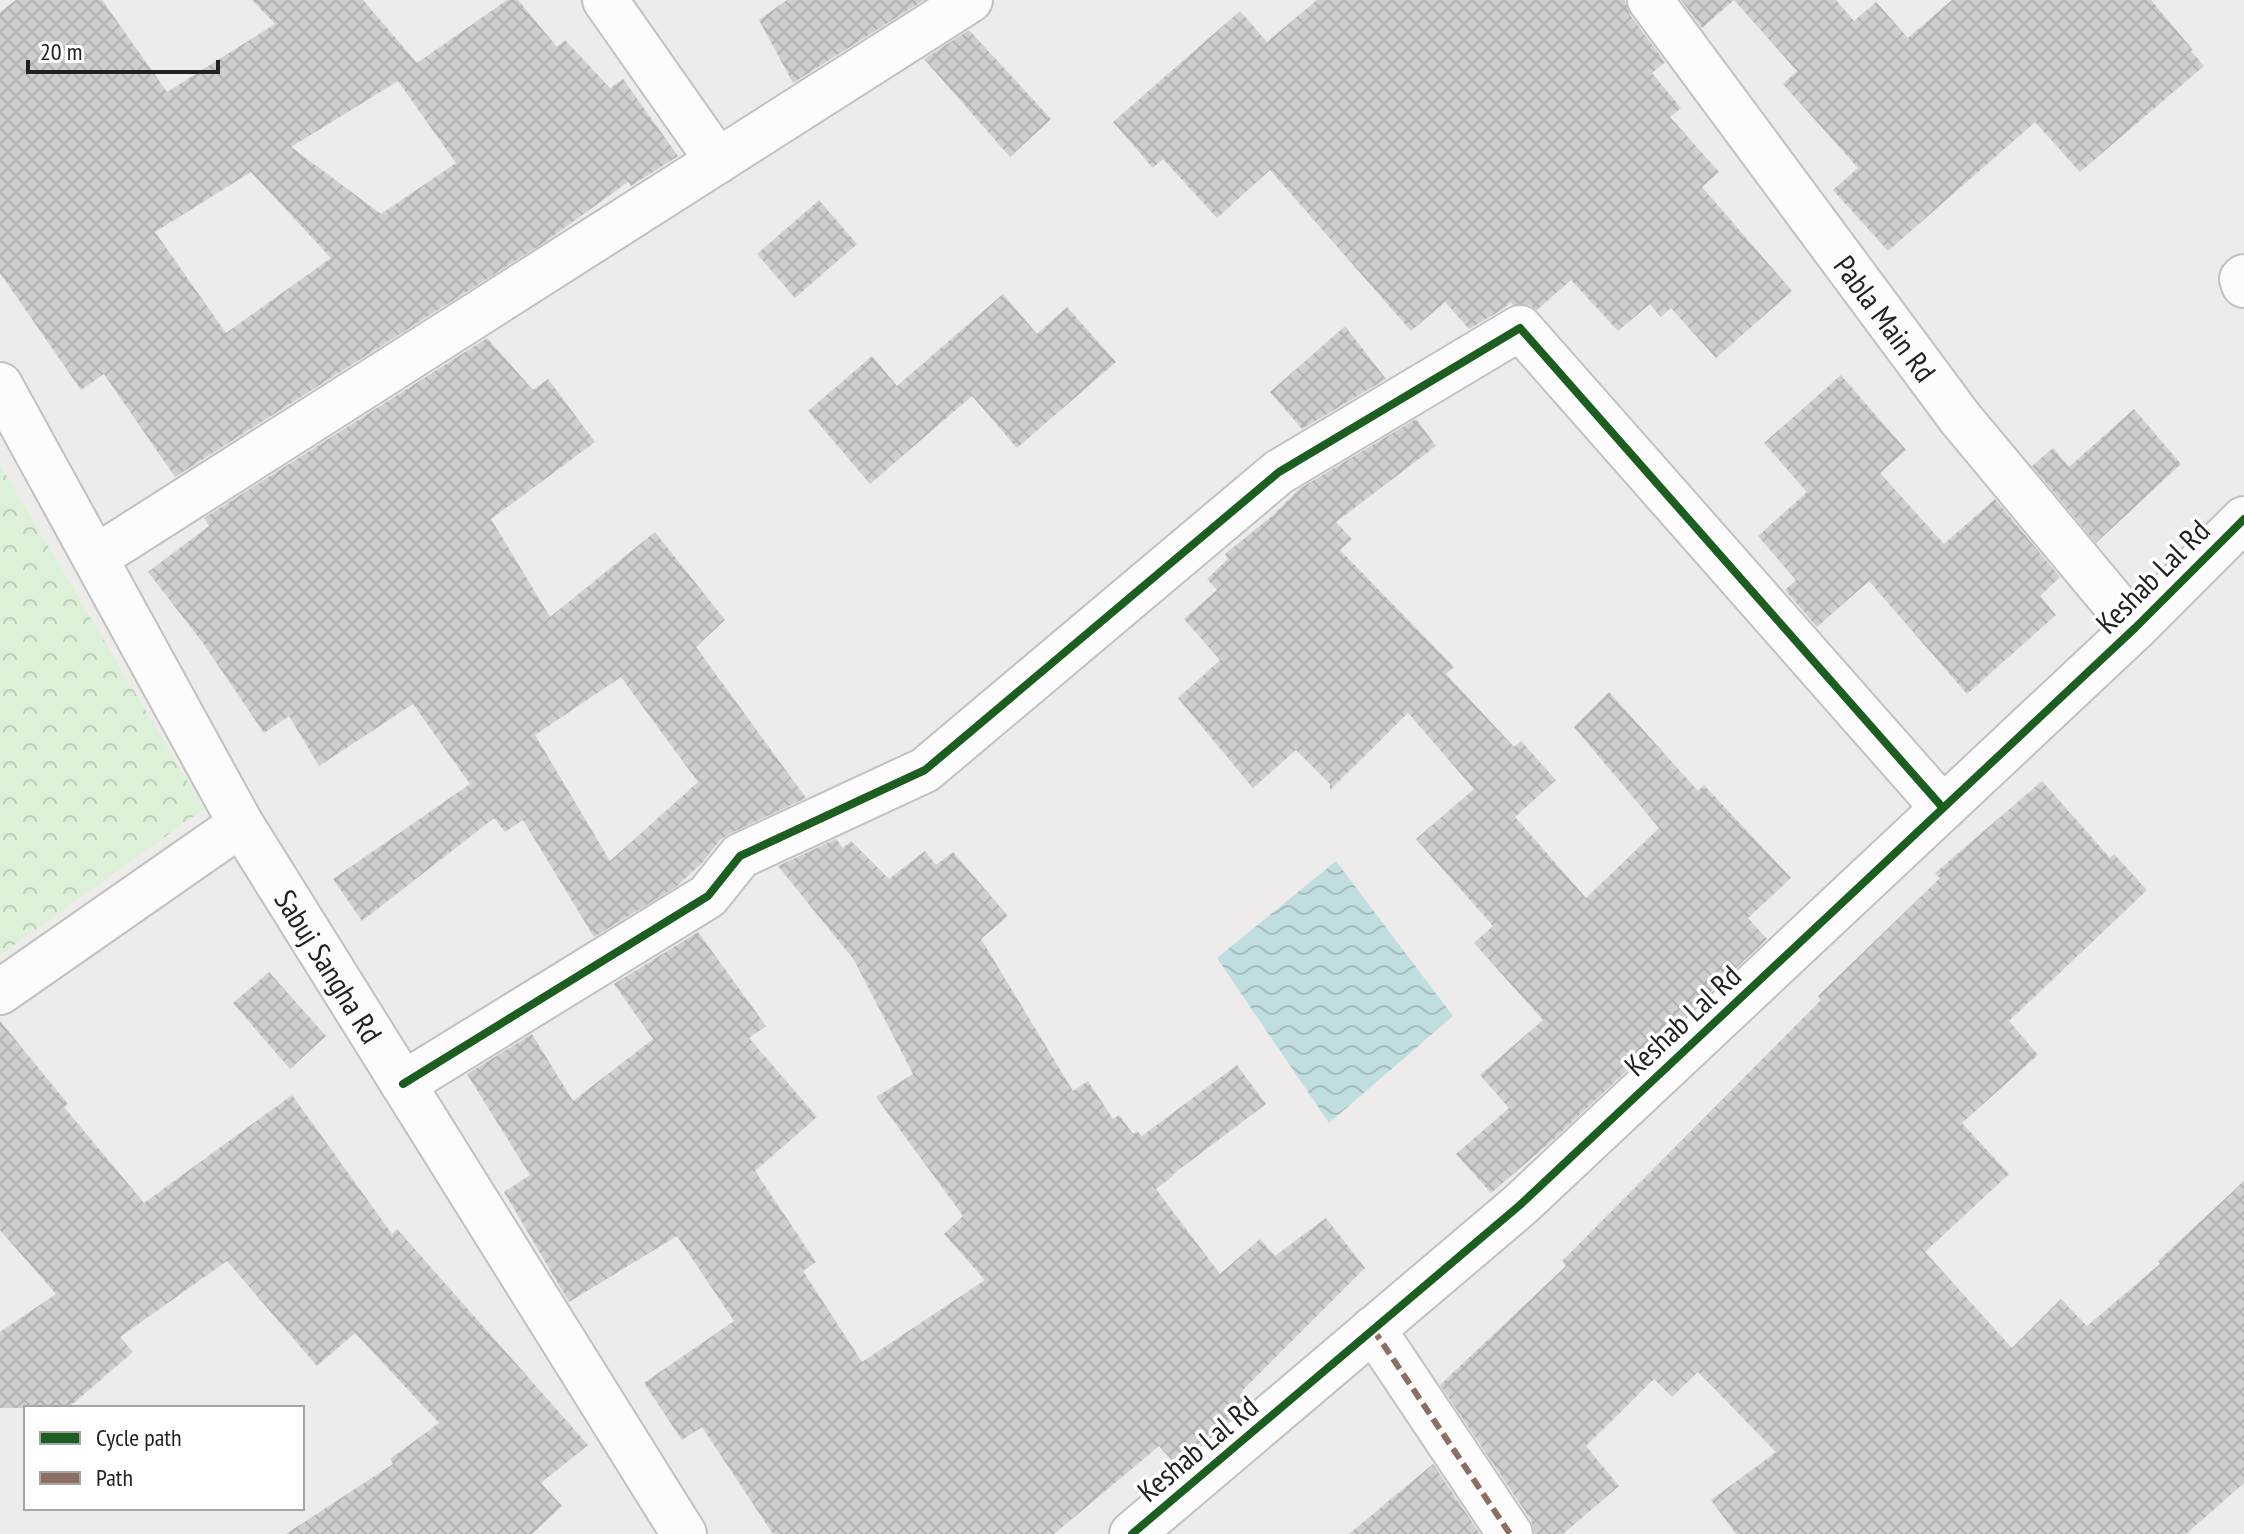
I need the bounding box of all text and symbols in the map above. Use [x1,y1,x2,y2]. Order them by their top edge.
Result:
scale bar [28,24,218,74]
text: 20 m [40,36,82,67]
street label: Pabla Main Rd [1826,247,1946,389]
street label: Keshab Lal Rd [2087,511,2217,641]
street label: Sabuj Sangha Rd [267,882,392,1050]
street label: Keshab Lal Rd [1615,956,1749,1084]
street label: Keshab Lal Rd [1129,1386,1265,1510]
legend [24,1406,304,1510]
text: Cycle path [96,1422,182,1453]
text: Path [96,1462,133,1493]

